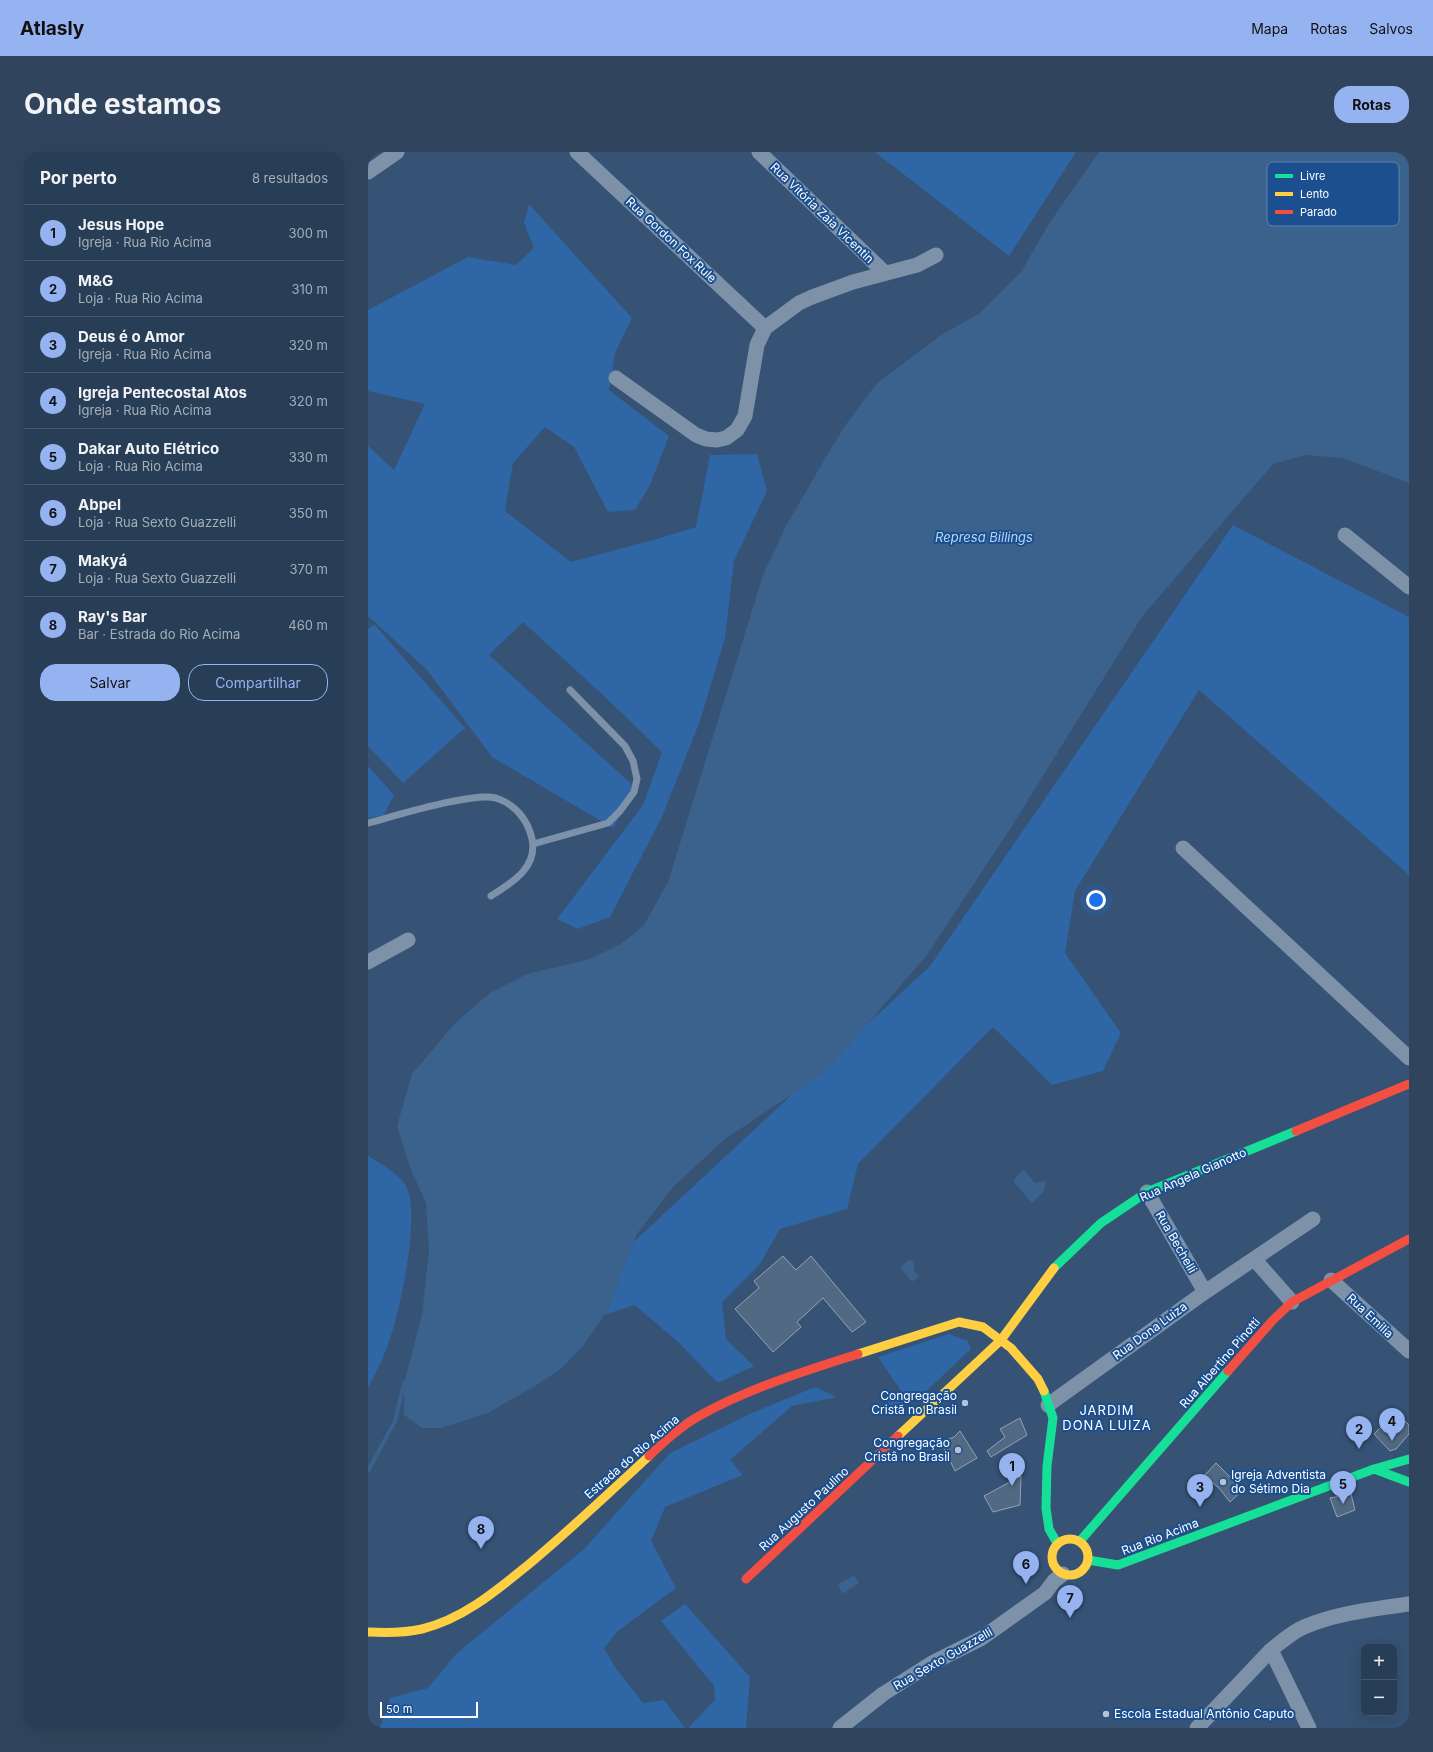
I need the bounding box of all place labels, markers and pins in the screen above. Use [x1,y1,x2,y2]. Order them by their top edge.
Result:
place label: Congregação Cristã no Brasil [871,1388,957,1417]
marker: Congregação Cristã no Brasil [960,1398,970,1408]
pin: 4 [1379,1408,1405,1441]
pin: 2 [1346,1416,1372,1449]
place label: Congregação Cristâ no Brasil [864,1435,950,1464]
marker: Congregação Cristâ no Brasil [953,1445,963,1455]
pin: 1 [999,1453,1025,1486]
place label: Igreja Adventista do Sétimo Dia [1231,1467,1326,1496]
pin: 5 [1330,1471,1356,1504]
pin: 3 [1187,1474,1213,1507]
marker: Igreja Adventista do Sétimo Dia [1218,1477,1228,1487]
pin: 8 [468,1516,494,1549]
pin: 6 [1013,1551,1039,1584]
pin: 7 [1057,1585,1083,1618]
place label: Escola Estadual Antônio Caputo [1114,1706,1294,1721]
marker: Escola Estadual Antônio Caputo [1101,1709,1111,1719]

